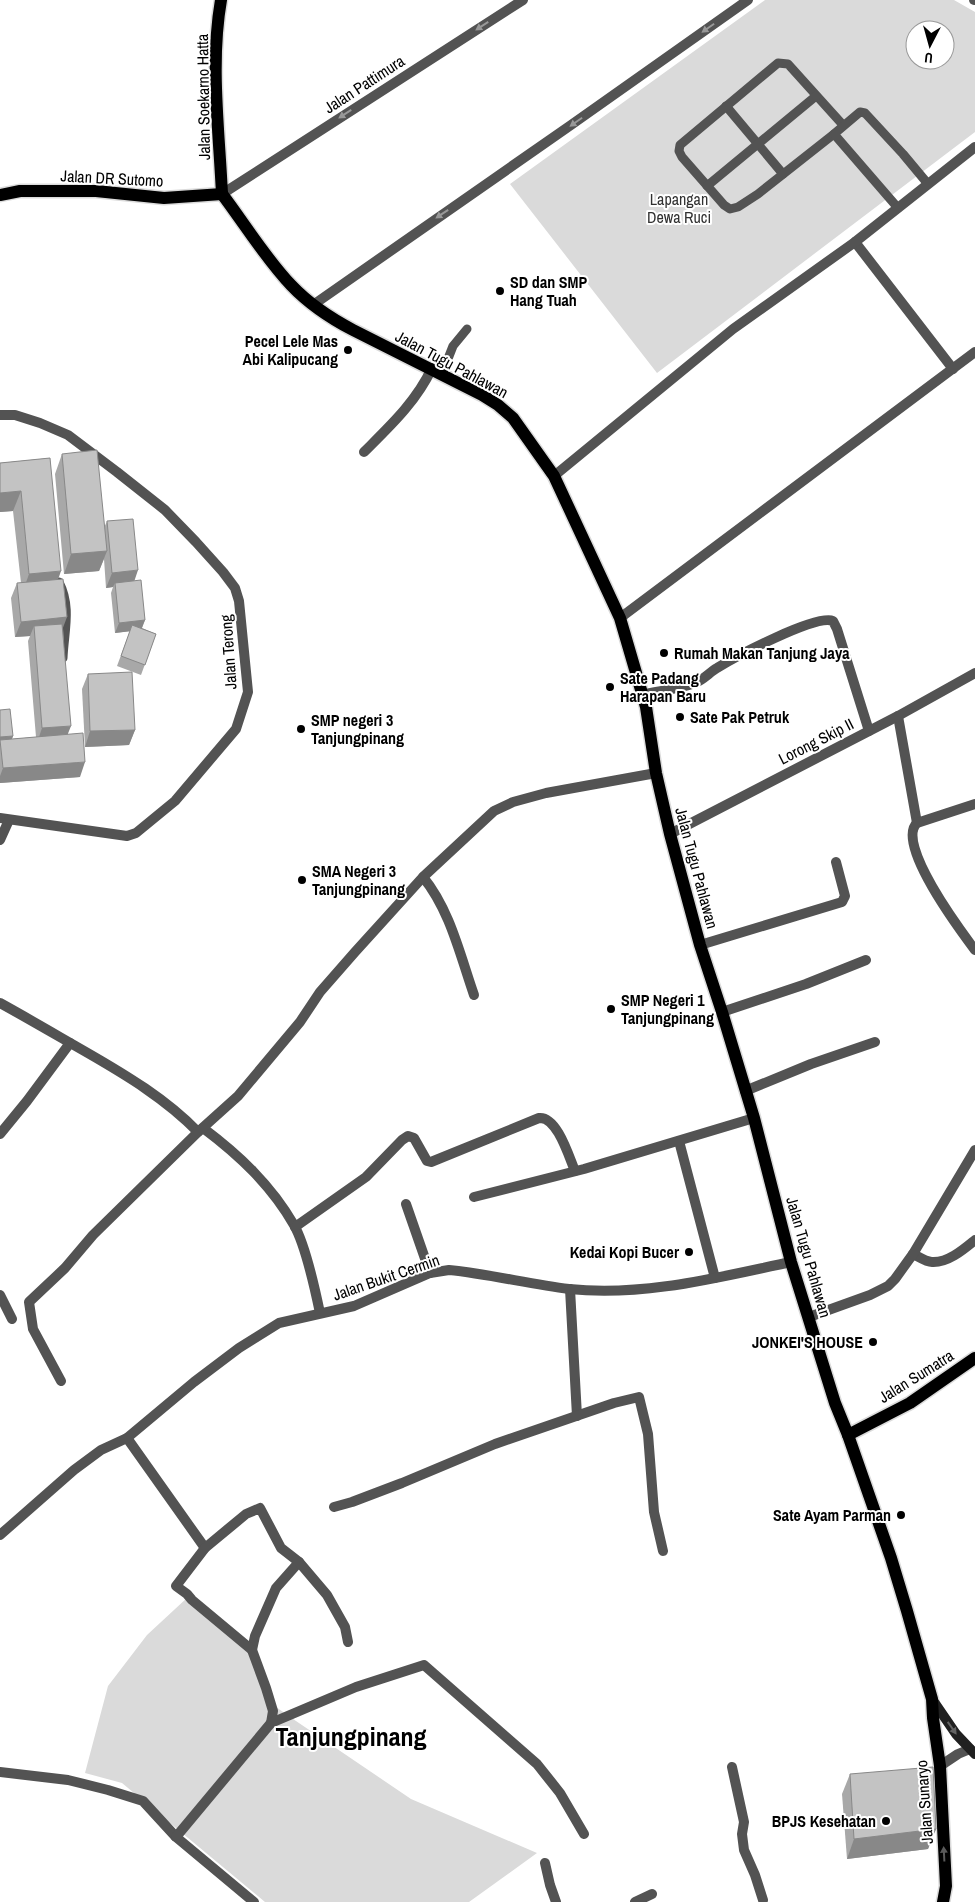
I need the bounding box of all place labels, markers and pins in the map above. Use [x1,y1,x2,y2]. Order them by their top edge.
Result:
place label: SD dan SMP Hang Tuah [510,271,588,311]
marker: SD dan SMP Hang Tuah [494,285,506,297]
place label: Pecel Lele Mas Abi Kalipucang [242,330,338,370]
marker: Pecel Lele Mas Abi Kalipucang [342,344,354,356]
place label: Rumah Makan Tanjung Jaya [674,642,850,664]
marker: Rumah Makan Tanjung Jaya [658,647,670,659]
place label: Sate Padang Harapan Baru [620,667,706,707]
marker: Sate Padang Harapan Baru [604,681,616,693]
place label: Sate Pak Petruk [690,706,790,728]
place label: SMP negeri 3 Tanjungpinang [311,709,404,749]
marker: Sate Pak Petruk [674,711,686,723]
marker: SMP negeri 3 Tanjungpinang [295,723,307,735]
place label: SMA Negeri 3 Tanjungpinang [312,860,405,900]
marker: SMA Negeri 3 Tanjungpinang [296,874,308,886]
place label: SMP Negeri 1 Tanjungpinang [621,989,714,1029]
marker: SMP Negeri 1 Tanjungpinang [605,1003,617,1015]
place label: Kedai Kopi Bucer [570,1241,680,1263]
marker: Kedai Kopi Bucer [683,1246,695,1258]
place label: JONKEI'S HOUSE [752,1331,863,1353]
marker: JONKEI'S HOUSE [867,1336,879,1348]
place label: Sate Ayam Parman [773,1504,891,1526]
marker: Sate Ayam Parman [895,1509,907,1521]
place label: BPJS Kesehatan [772,1810,876,1832]
marker: BPJS Kesehatan [880,1815,892,1827]

